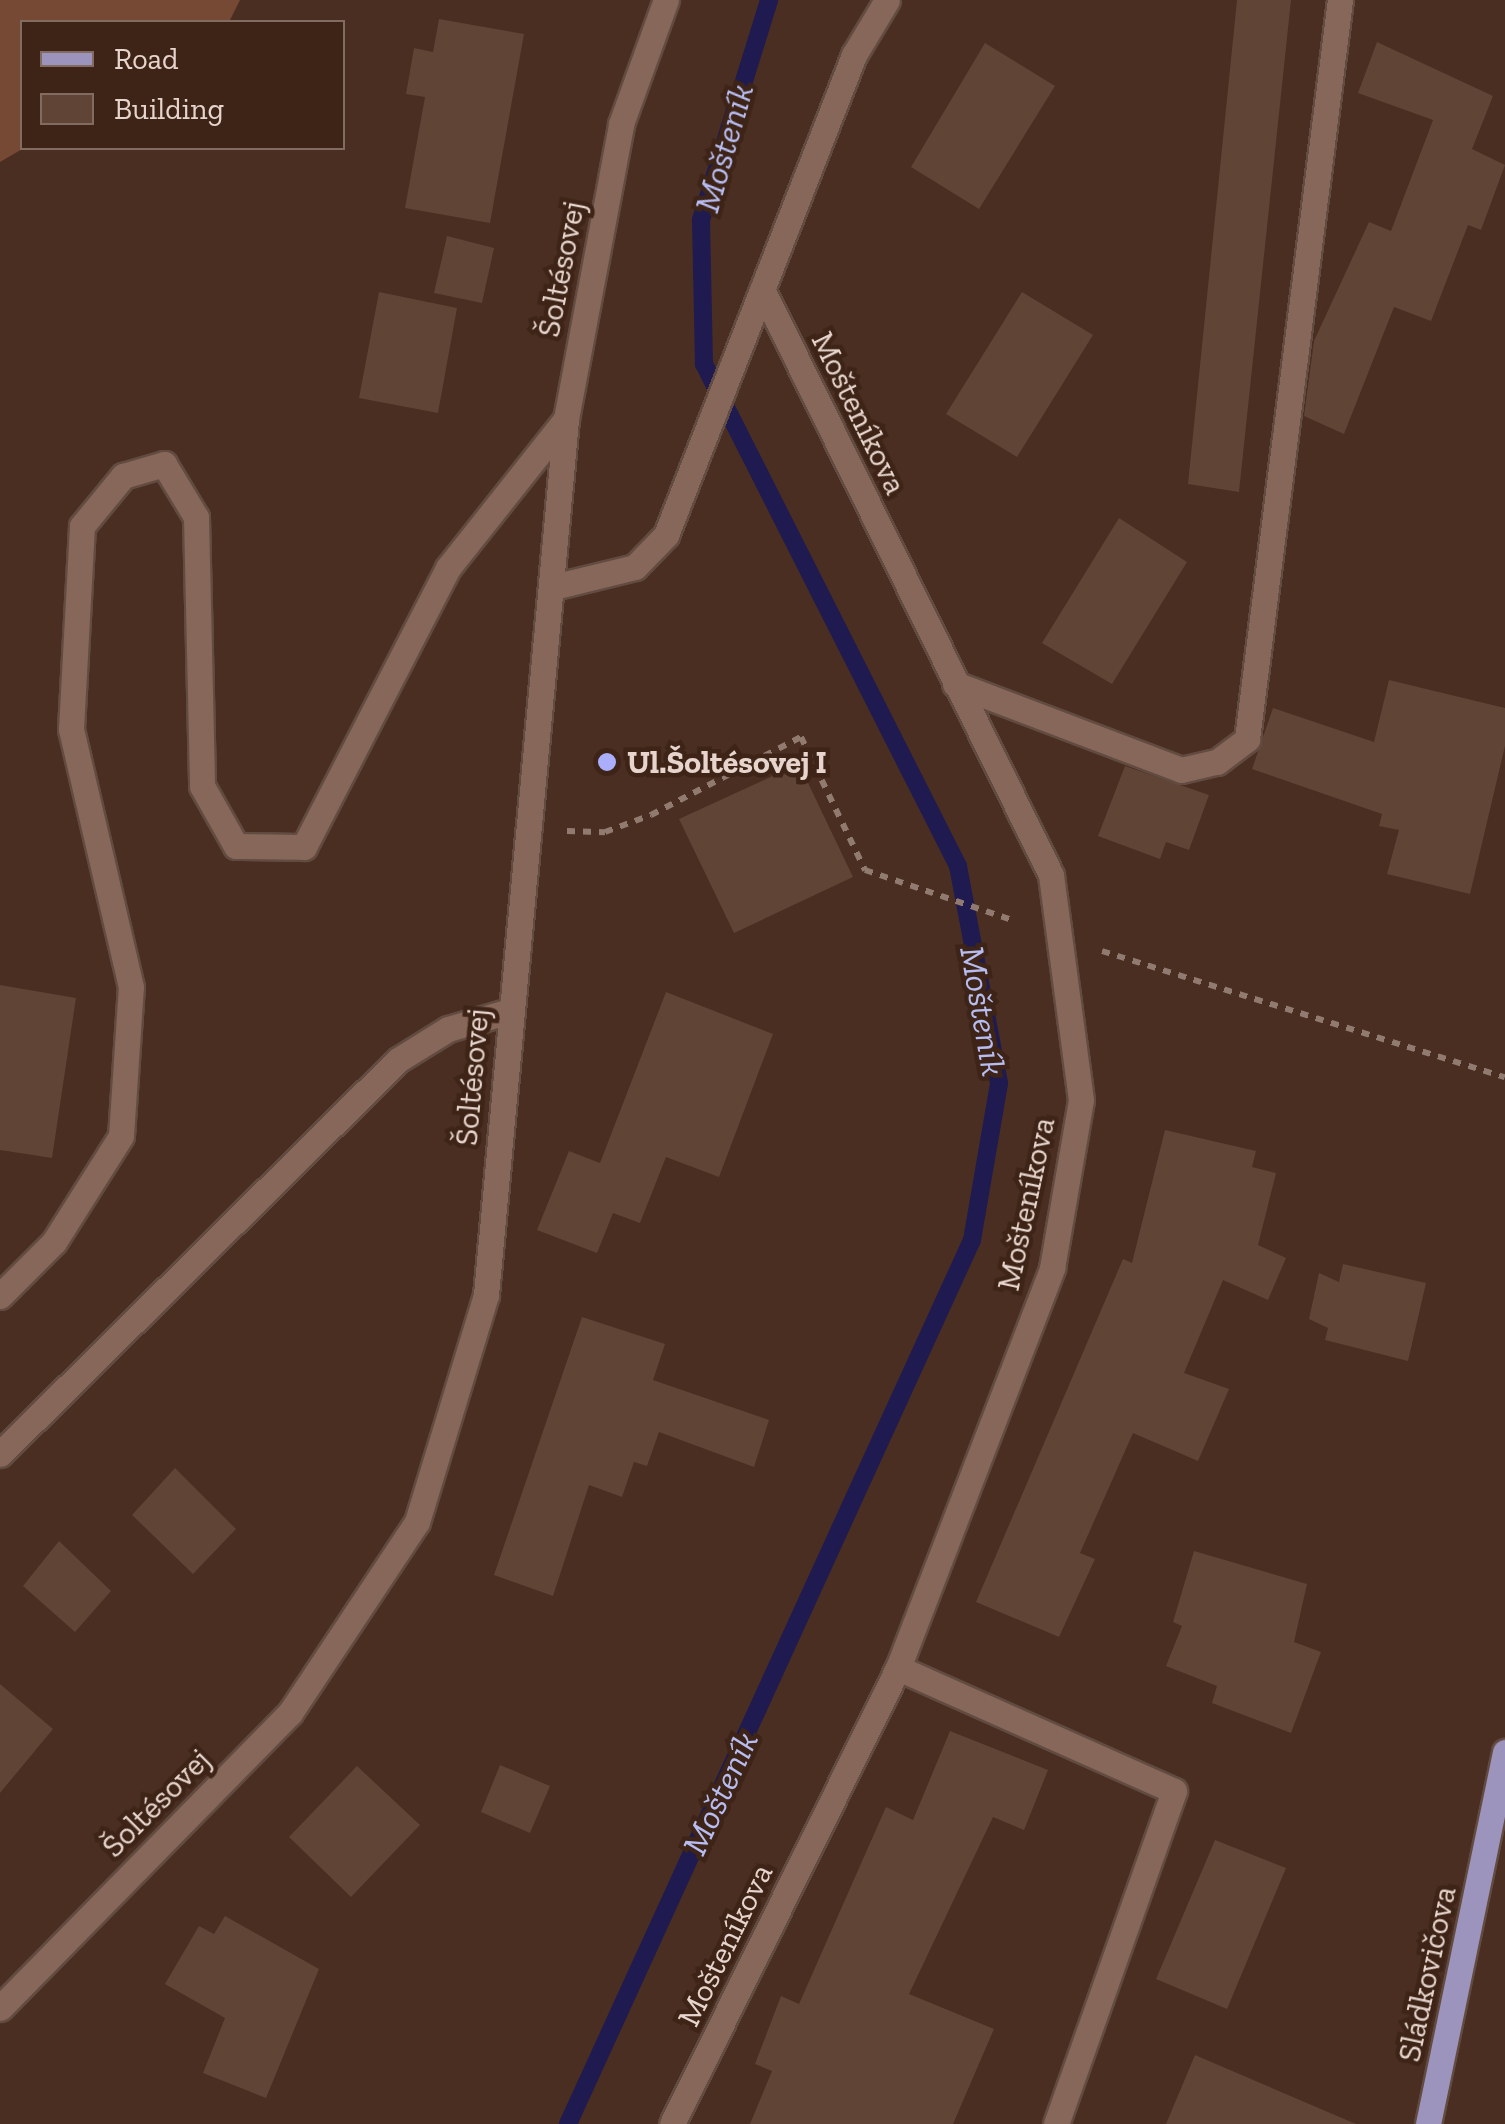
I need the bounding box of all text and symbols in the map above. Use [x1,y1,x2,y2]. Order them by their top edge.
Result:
legend [20,20,345,150]
text: Road [114,41,179,77]
water label: Mošteník [686,79,762,217]
text: Building [114,91,224,127]
street label: Šoltésovej [529,198,593,340]
street label: Mošteníkova [803,326,915,500]
place label: Ul.Šoltésovej I [627,743,827,781]
marker: Ul.Šoltésovej I [596,751,618,773]
water label: Mošteník [951,943,1015,1079]
street label: Šoltésovej [447,1007,497,1147]
street label: Mošteníkova [989,1114,1063,1294]
water label: Mošteník [673,1725,767,1861]
street label: Šoltésovej [94,1741,218,1865]
street label: Mošteníkova [669,1858,781,2032]
street label: Sládkovičova [1390,1883,1464,2065]

